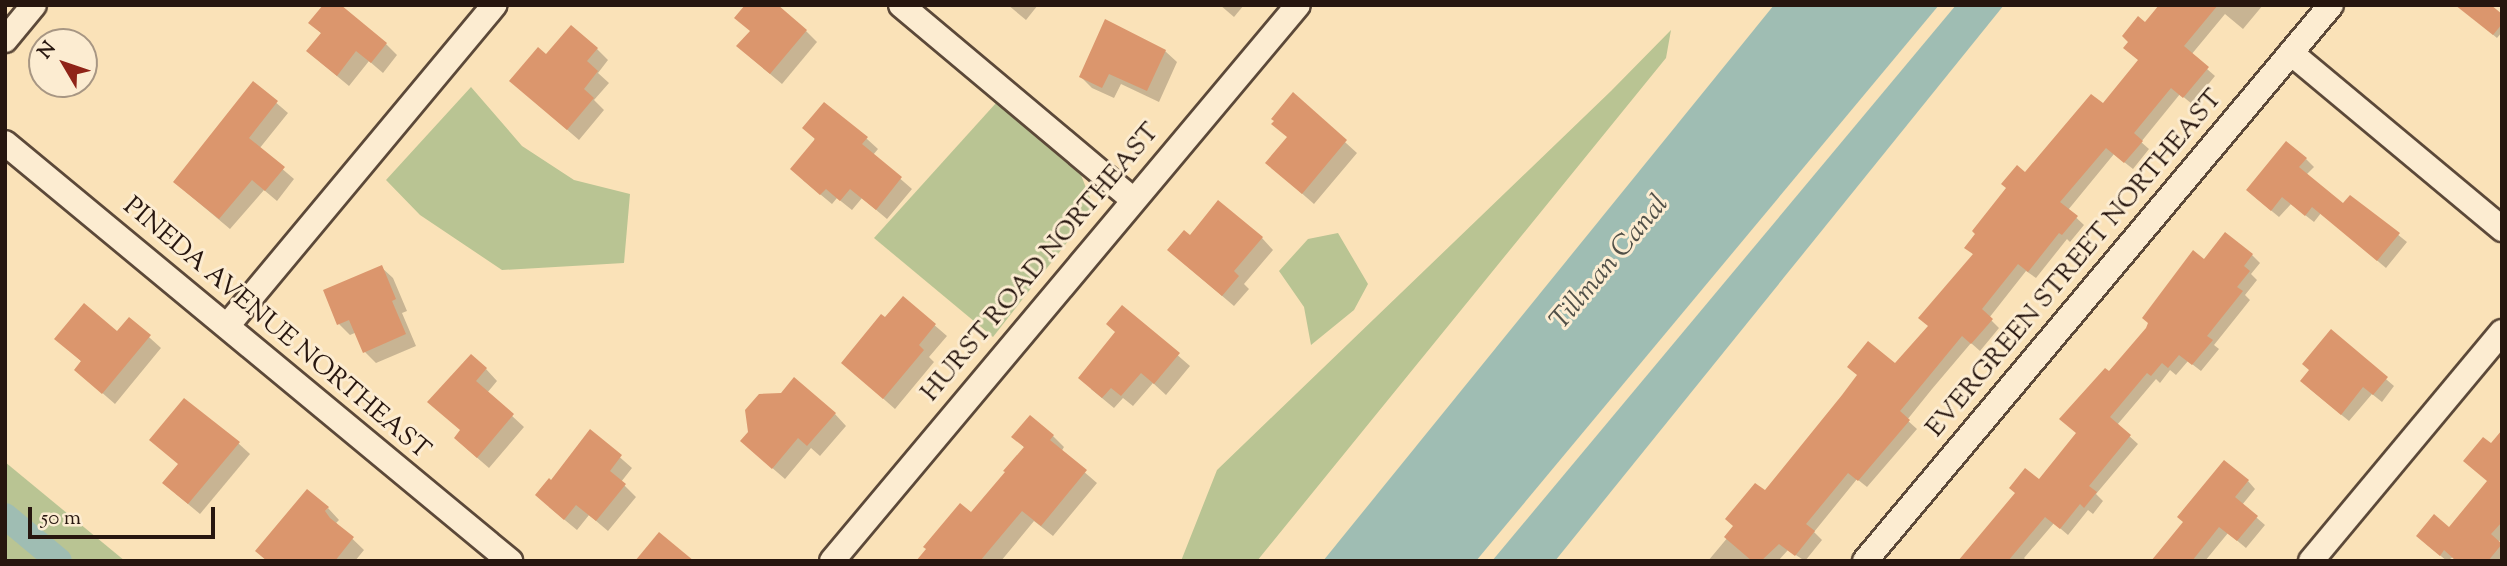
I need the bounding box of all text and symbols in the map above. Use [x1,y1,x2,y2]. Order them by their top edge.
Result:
north arrow [28,28,98,98]
text: N [33,36,63,65]
street label: EVERGREEN STREET NORTHEAST [1920,84,2230,444]
street label: HURST ROAD NORTHEAST [915,117,1167,409]
water label: Tillman Canal [1544,189,1676,337]
street label: PINEDA AVENUE NORTHEAST [116,191,436,467]
scale bar [32,492,219,536]
text: 50 m [41,504,81,534]

